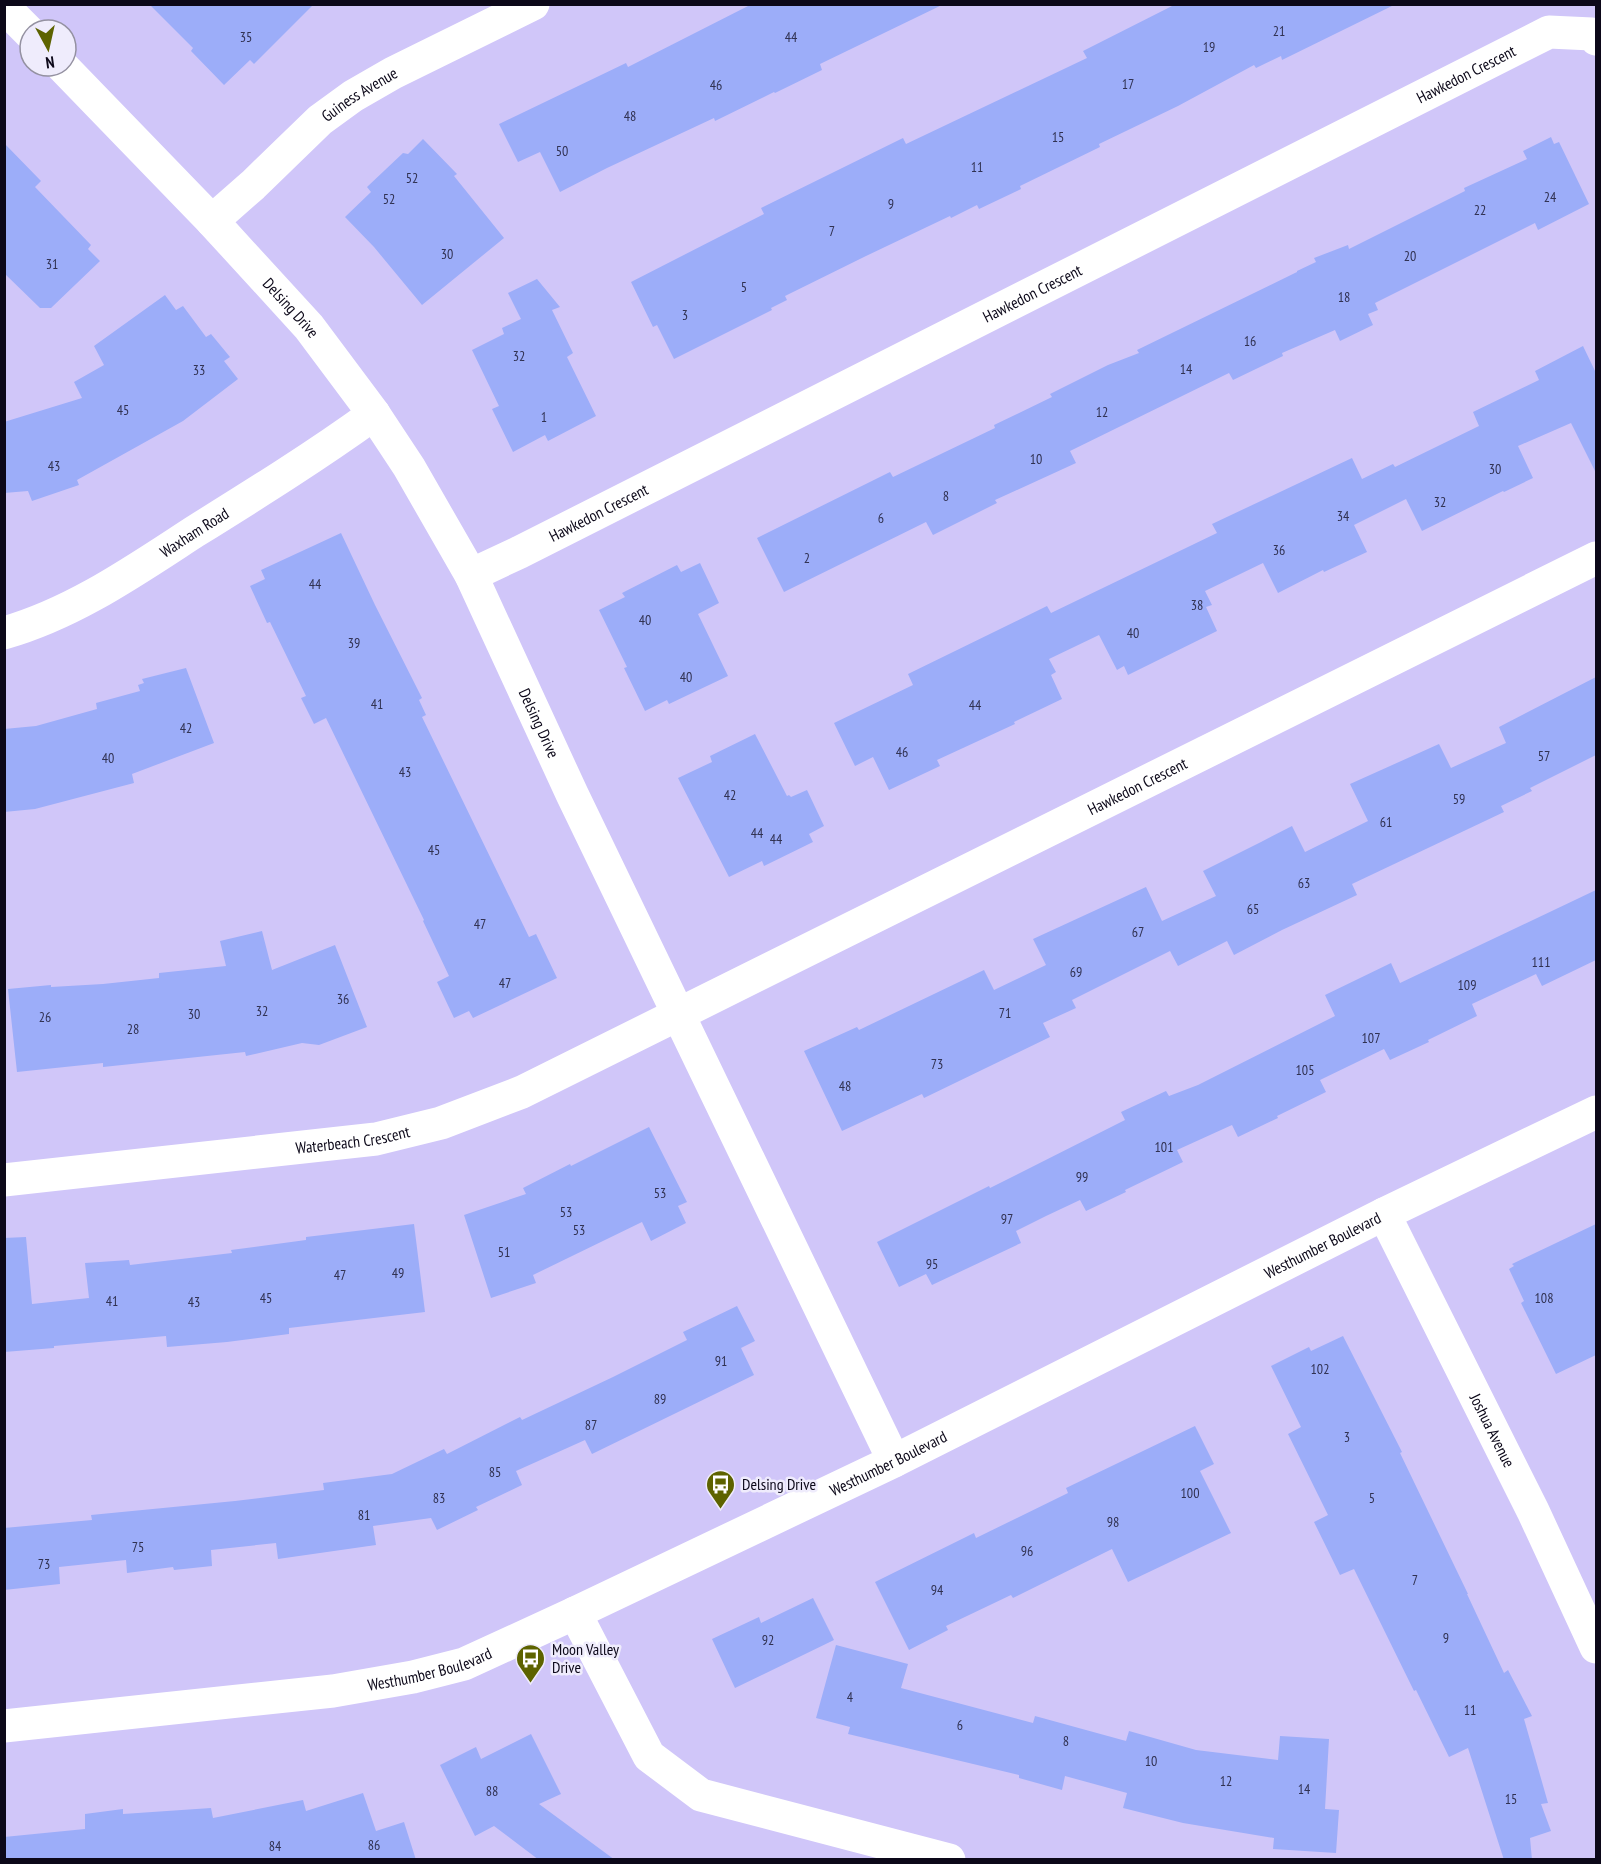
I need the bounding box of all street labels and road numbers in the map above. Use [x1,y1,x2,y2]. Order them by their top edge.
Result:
street label: Hawkedon Crescent [1413,40,1519,107]
street label: Guiness Avenue [317,63,401,126]
street label: Hawkedon Crescent [979,260,1086,327]
street label: Delsing Drive [259,273,323,342]
street label: Hawkedon Crescent [546,479,652,546]
street label: Waxham Road [156,503,232,562]
street label: Delsing Drive [515,685,564,761]
street label: Hawkedon Crescent [1084,753,1191,819]
street label: Waterbeach Crescent [295,1121,412,1158]
street label: Westhumber Boulevard [1261,1207,1384,1283]
street label: Joshua Avenue [1465,1389,1519,1471]
street label: Westhumber Boulevard [826,1426,950,1500]
street label: Westhumber Boulevard [366,1643,495,1695]

